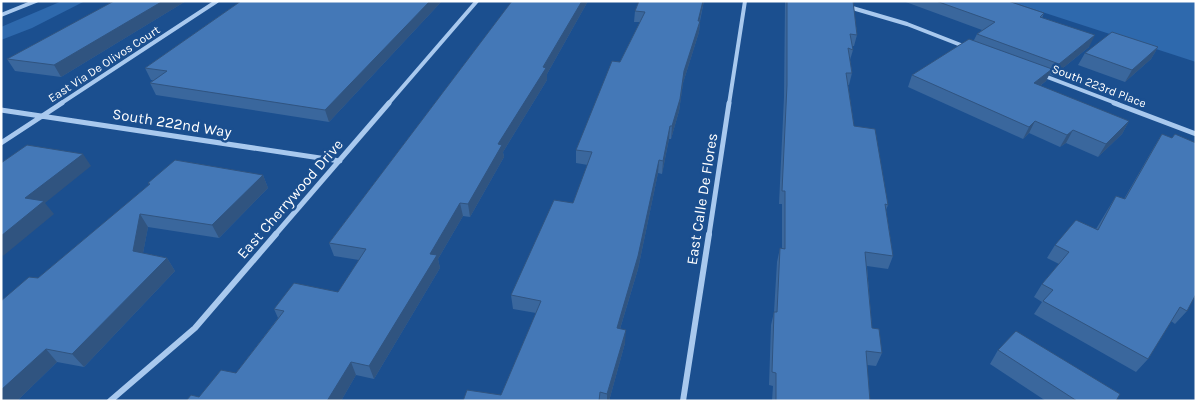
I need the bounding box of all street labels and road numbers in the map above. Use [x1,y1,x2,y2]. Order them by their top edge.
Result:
street label: East Via De Olivos Court [46,22,163,105]
street label: South 223rd Place [1050,62,1148,110]
street label: South 222nd Way [111,105,233,141]
street label: East Calle De Flores [683,132,721,266]
street label: East Cherrywood Drive [233,136,347,262]

